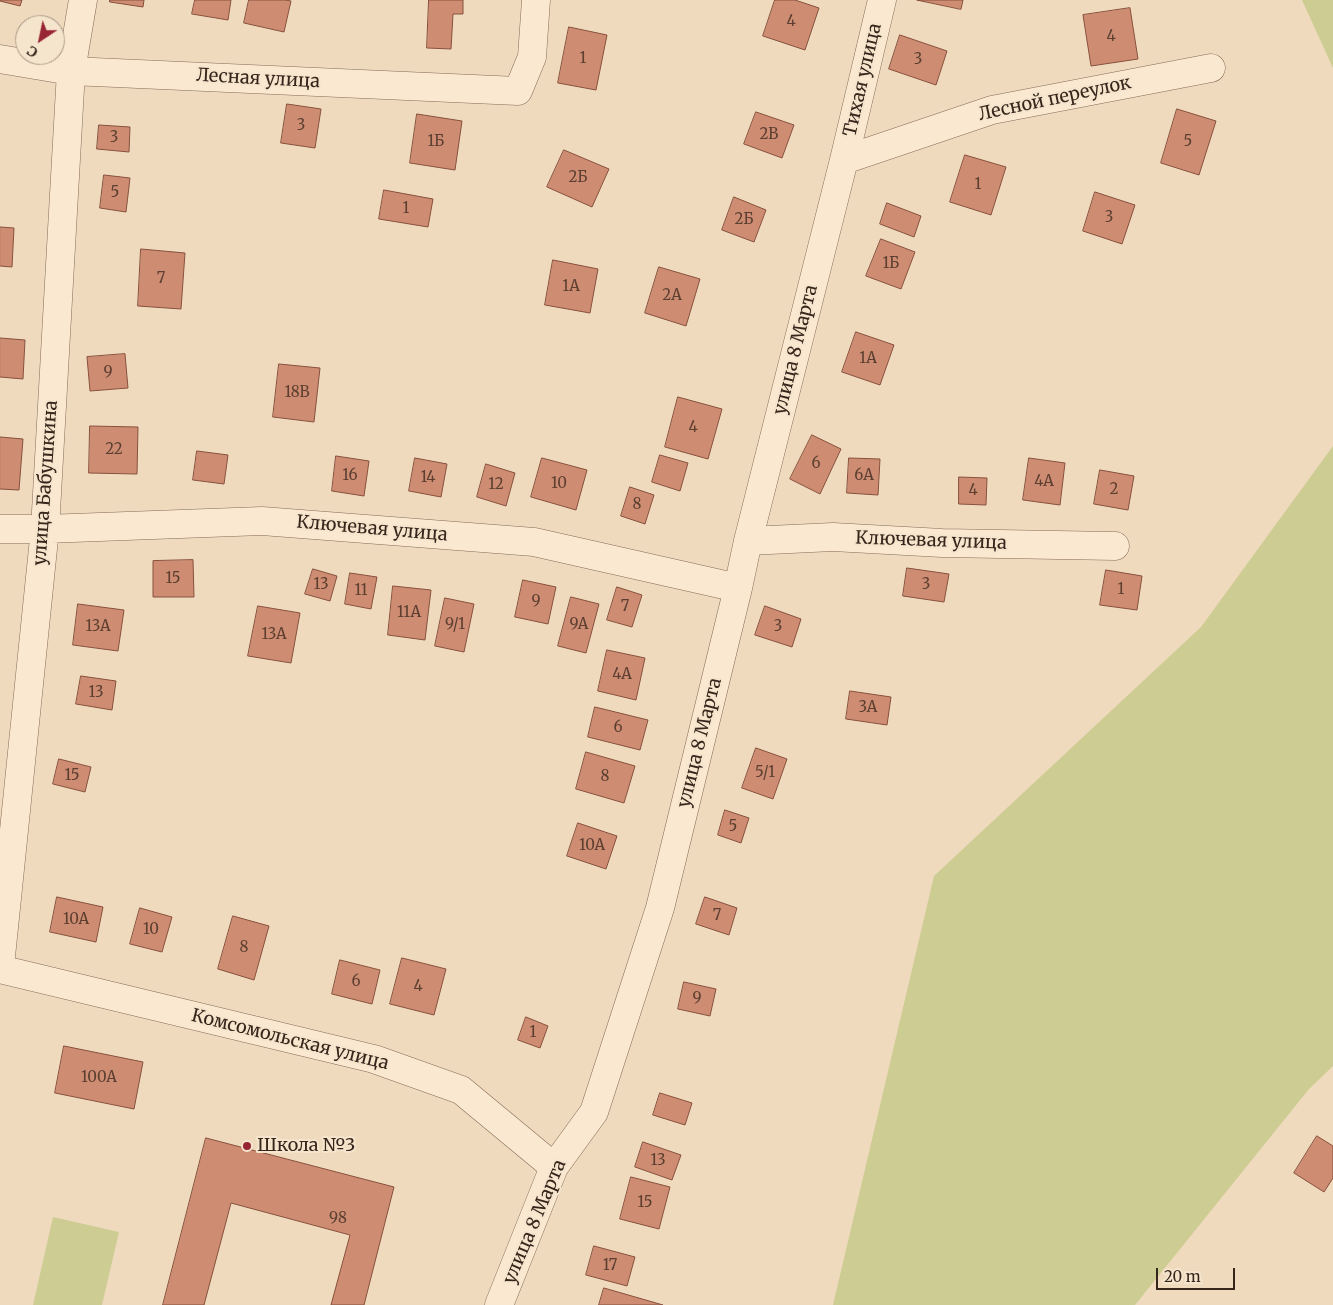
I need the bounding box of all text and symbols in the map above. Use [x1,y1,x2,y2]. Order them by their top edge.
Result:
house number: 4 [786,13,796,31]
north arrow [15,15,65,65]
street label: Тихая улица [839,21,887,139]
house number: 4 [1106,28,1116,46]
text: С [23,42,41,62]
house number: 1 [580,50,586,68]
house number: 3 [914,51,922,69]
street label: Лесная улица [196,65,320,93]
street label: Лесной переулок [977,72,1133,126]
house number: 3 [297,117,305,135]
house number: 2В [760,126,778,144]
house number: 3 [110,129,118,147]
house number: 1Б [428,133,444,151]
house number: 5 [1184,133,1192,151]
house number: 2Б [569,169,587,187]
house number: 1 [975,176,981,194]
house number: 5 [111,184,119,202]
house number: 1 [403,200,409,218]
house number: 3 [1105,209,1113,227]
house number: 2Б [735,211,753,229]
house number: 1Б [883,255,899,273]
house number: 7 [157,270,165,288]
house number: 1А [562,278,580,296]
street label: улица 8 Марта [769,283,823,417]
house number: 2А [662,287,682,305]
house number: 1А [859,350,877,368]
house number: 9 [103,364,113,382]
house number: 18В [284,384,310,402]
street label: улица Бабушкина [29,400,63,566]
house number: 4 [688,419,698,437]
house number: 22 [105,441,123,459]
house number: 6 [811,455,821,473]
house number: 16 [342,467,358,485]
house number: 6А [854,467,874,485]
house number: 14 [420,469,436,487]
house number: 4А [1034,473,1054,491]
house number: 10 [551,475,567,493]
house number: 12 [488,476,504,494]
house number: 2 [1110,481,1118,499]
house number: 4 [968,482,978,500]
house number: 8 [633,496,641,514]
street label: Ключевая улица [296,512,448,546]
street label: Ключевая улица [855,528,1007,554]
house number: 15 [165,570,181,588]
house number: 13 [314,576,328,594]
house number: 3 [922,576,930,594]
house number: 1 [1118,581,1124,599]
house number: 11 [354,582,368,600]
house number: 9 [531,593,541,611]
house number: 7 [621,598,629,616]
house number: 11А [397,604,421,622]
house number: 9/1 [445,616,465,634]
house number: 9А [570,616,588,634]
house number: 13А [85,618,111,636]
house number: 3 [774,618,782,636]
house number: 13А [261,626,287,644]
house number: 4А [612,666,632,684]
street label: улица 8 Марта [673,676,727,810]
house number: 13 [89,684,103,702]
house number: 3А [859,699,877,717]
house number: 6 [613,719,623,737]
house number: 5/1 [755,764,775,782]
house number: 15 [64,767,80,785]
house number: 8 [601,768,609,786]
house number: 5 [729,818,737,836]
house number: 10А [579,837,605,855]
house number: 7 [713,907,721,925]
house number: 10А [63,911,89,929]
house number: 10 [143,921,159,939]
house number: 8 [240,939,248,957]
house number: 6 [351,973,361,991]
house number: 4 [413,978,423,996]
house number: 9 [692,990,702,1008]
street label: Комсомольская улица [189,1005,391,1075]
house number: 1 [530,1024,536,1042]
house number: 100А [81,1069,117,1087]
place label: Школа №3 [257,1135,355,1157]
marker: Школа №3 [241,1140,253,1152]
house number: 13 [651,1152,665,1170]
street label: улица 8 Марта [499,1157,571,1287]
house number: 15 [637,1194,653,1212]
house number: 98 [329,1210,347,1228]
house number: 17 [603,1257,617,1275]
scale bar [1158,1258,1237,1290]
text: 20 m [1164,1267,1201,1286]

